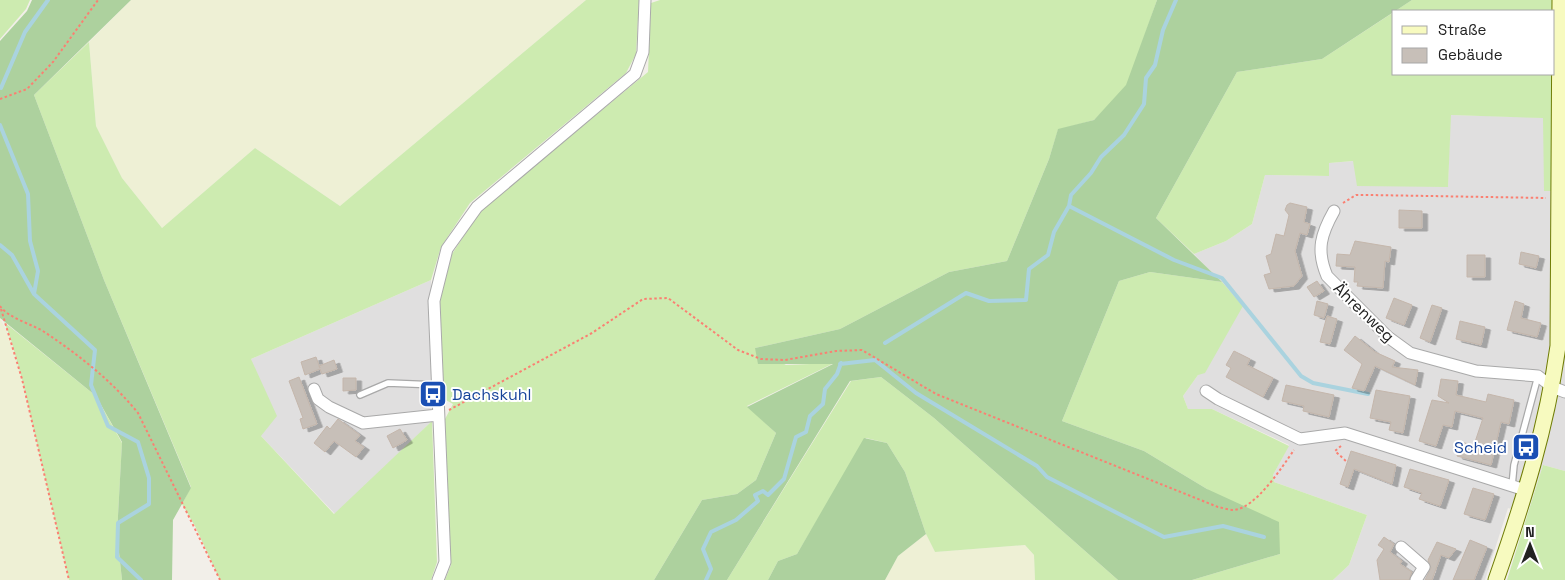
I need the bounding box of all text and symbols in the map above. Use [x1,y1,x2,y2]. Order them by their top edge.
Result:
legend [1392,10,1555,75]
text: Straße [1438,20,1487,39]
text: Gebäude [1438,45,1503,64]
street label: Ährenweg [1329,278,1399,346]
bus stop icon: Dachskuhl [418,379,448,409]
place label: Dachskuhl [452,384,532,405]
bus stop icon: Scheid [1511,432,1541,462]
place label: Scheid [1454,437,1507,458]
north arrow [1505,520,1555,570]
text: N [1525,523,1535,541]

